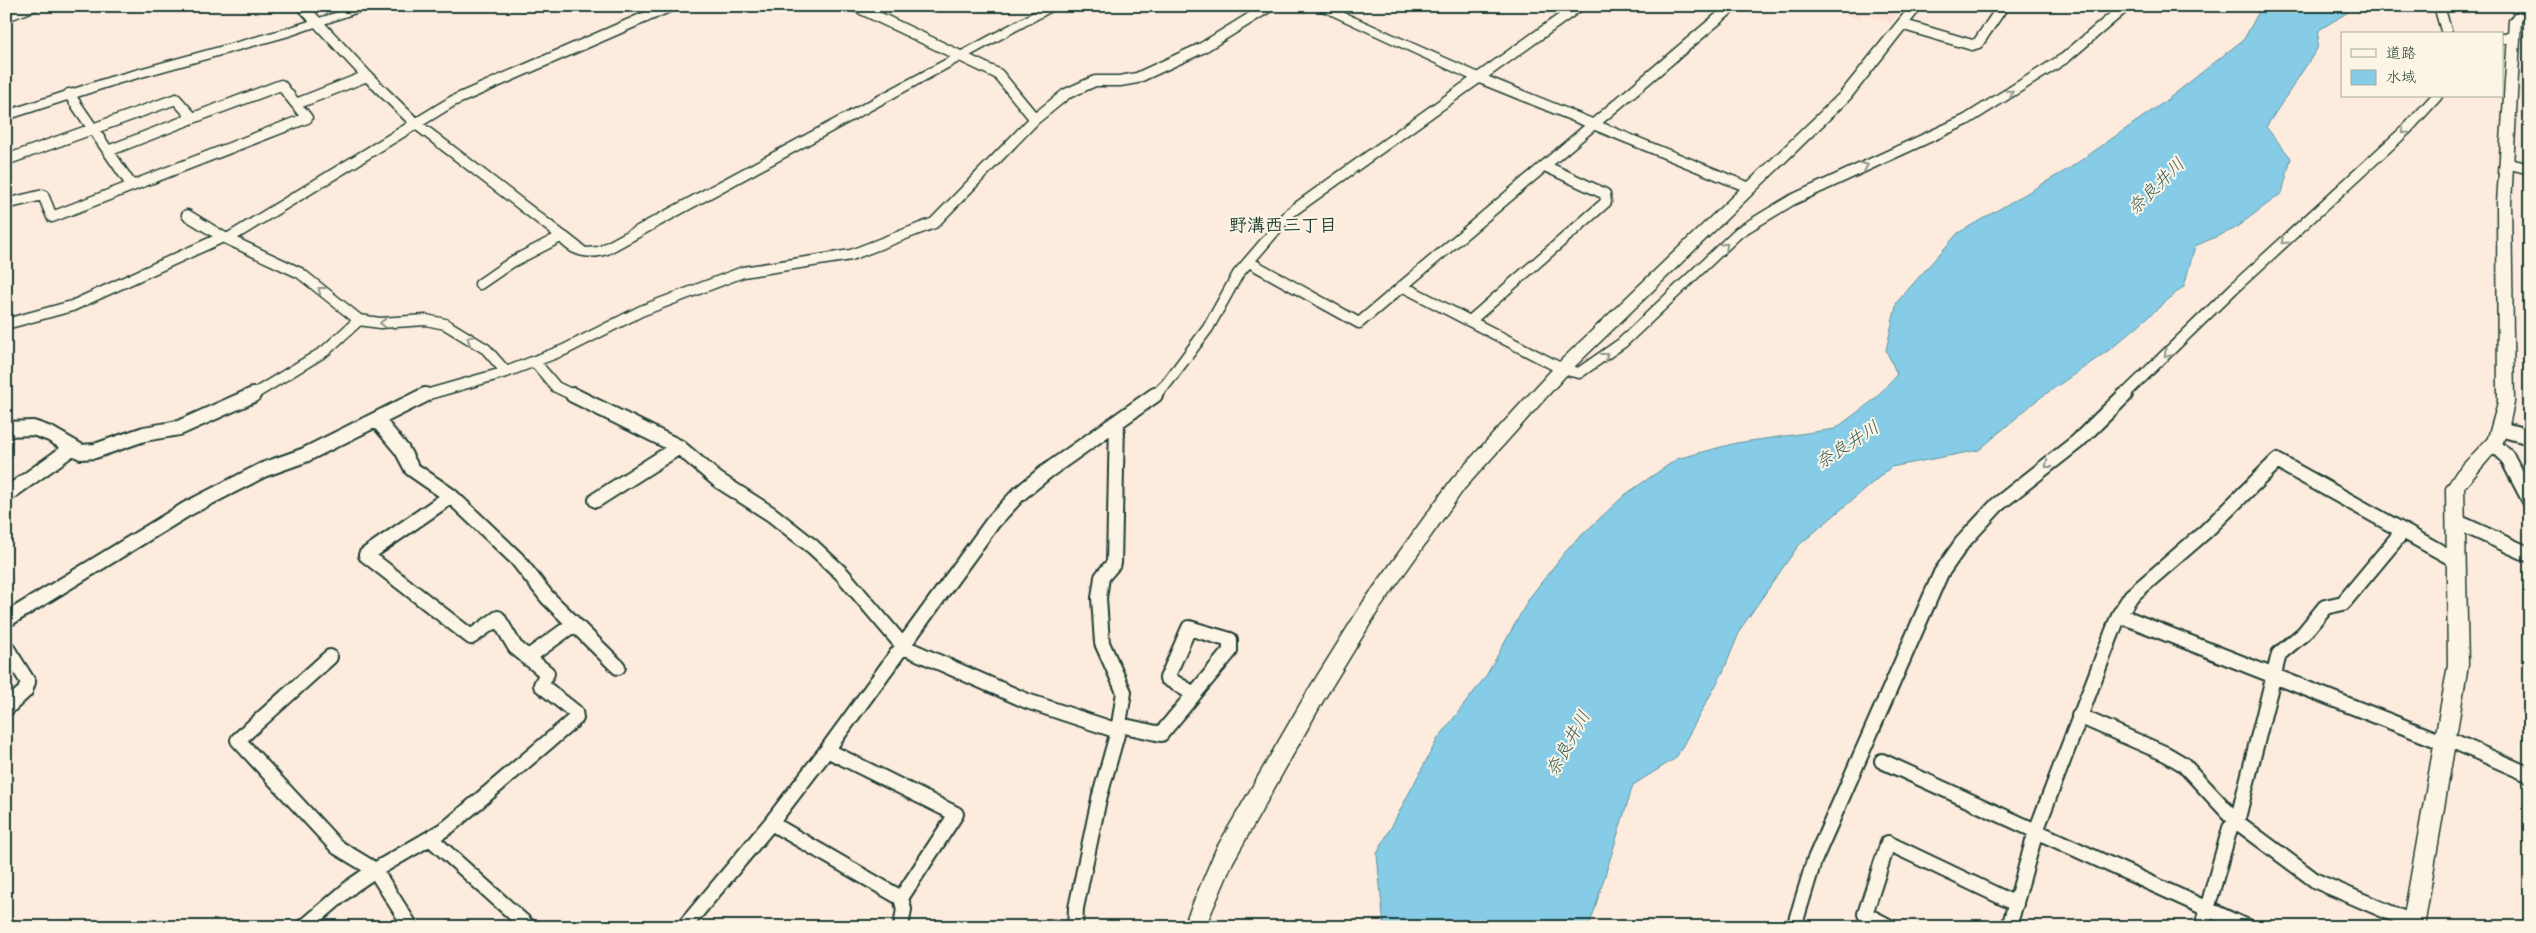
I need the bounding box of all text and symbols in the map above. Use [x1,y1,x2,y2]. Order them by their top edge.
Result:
legend [2341,32,2504,98]
text: 道路 [2386,42,2416,66]
text: 水域 [2386,66,2416,90]
one-way arrow [2005,90,2014,99]
one-way arrow [2400,126,2409,135]
water label: 奈良井川 [2121,151,2193,223]
one-way arrow [1860,161,1869,172]
district label: 野溝西三丁目 [1229,212,1337,241]
one-way arrow [2280,235,2289,244]
one-way arrow [1719,243,1728,252]
one-way arrow [317,287,327,296]
one-way arrow [379,318,387,328]
one-way arrow [466,336,475,346]
one-way arrow [2164,348,2173,357]
one-way arrow [1599,353,1608,361]
water label: 奈良井川 [1810,414,1886,478]
one-way arrow [2045,459,2054,467]
water label: 奈良井川 [1539,705,1599,783]

